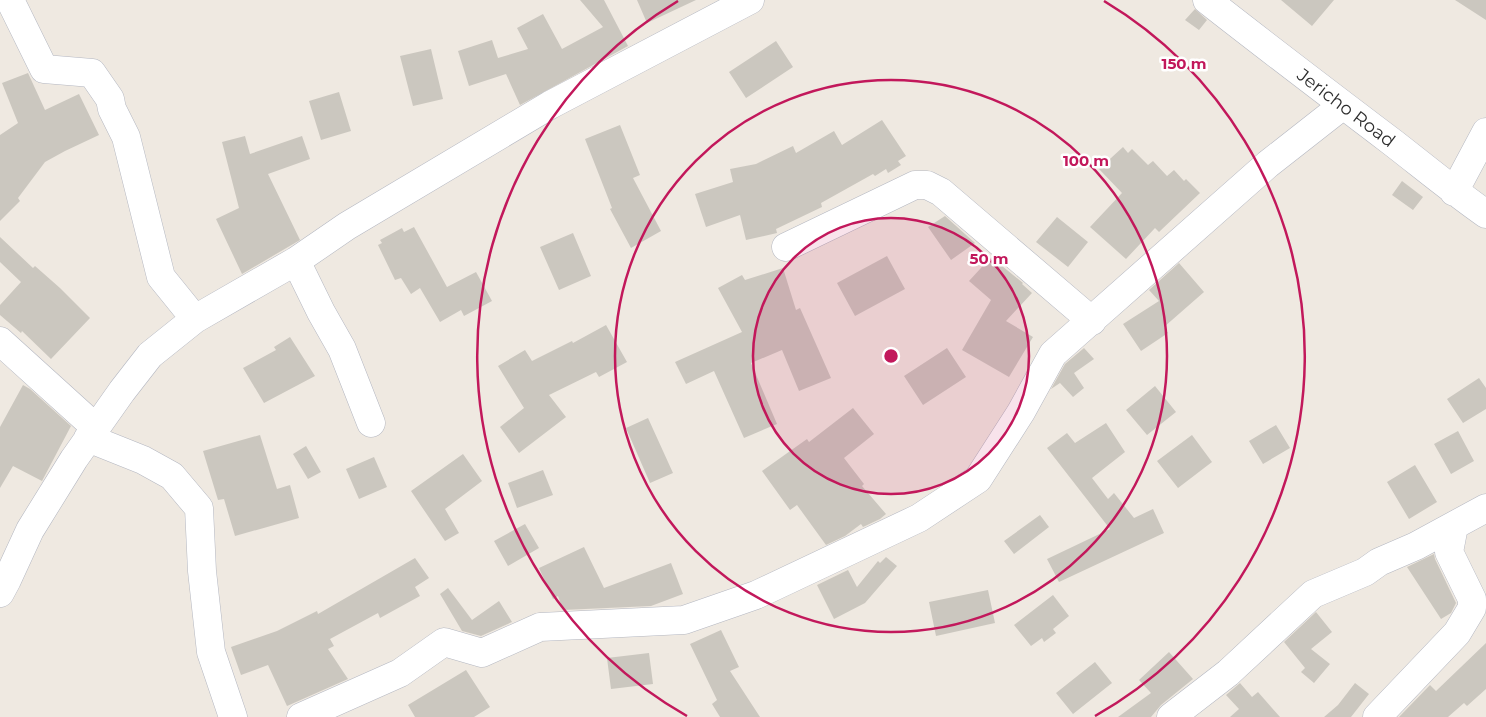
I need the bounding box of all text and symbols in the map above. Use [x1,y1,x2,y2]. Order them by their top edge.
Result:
text: 150 m [1162,54,1206,73]
street label: Jericho Road [1292,63,1399,152]
text: 100 m [1063,151,1109,170]
text: 50 m [969,249,1009,268]
centre of rings [882,347,900,365]

